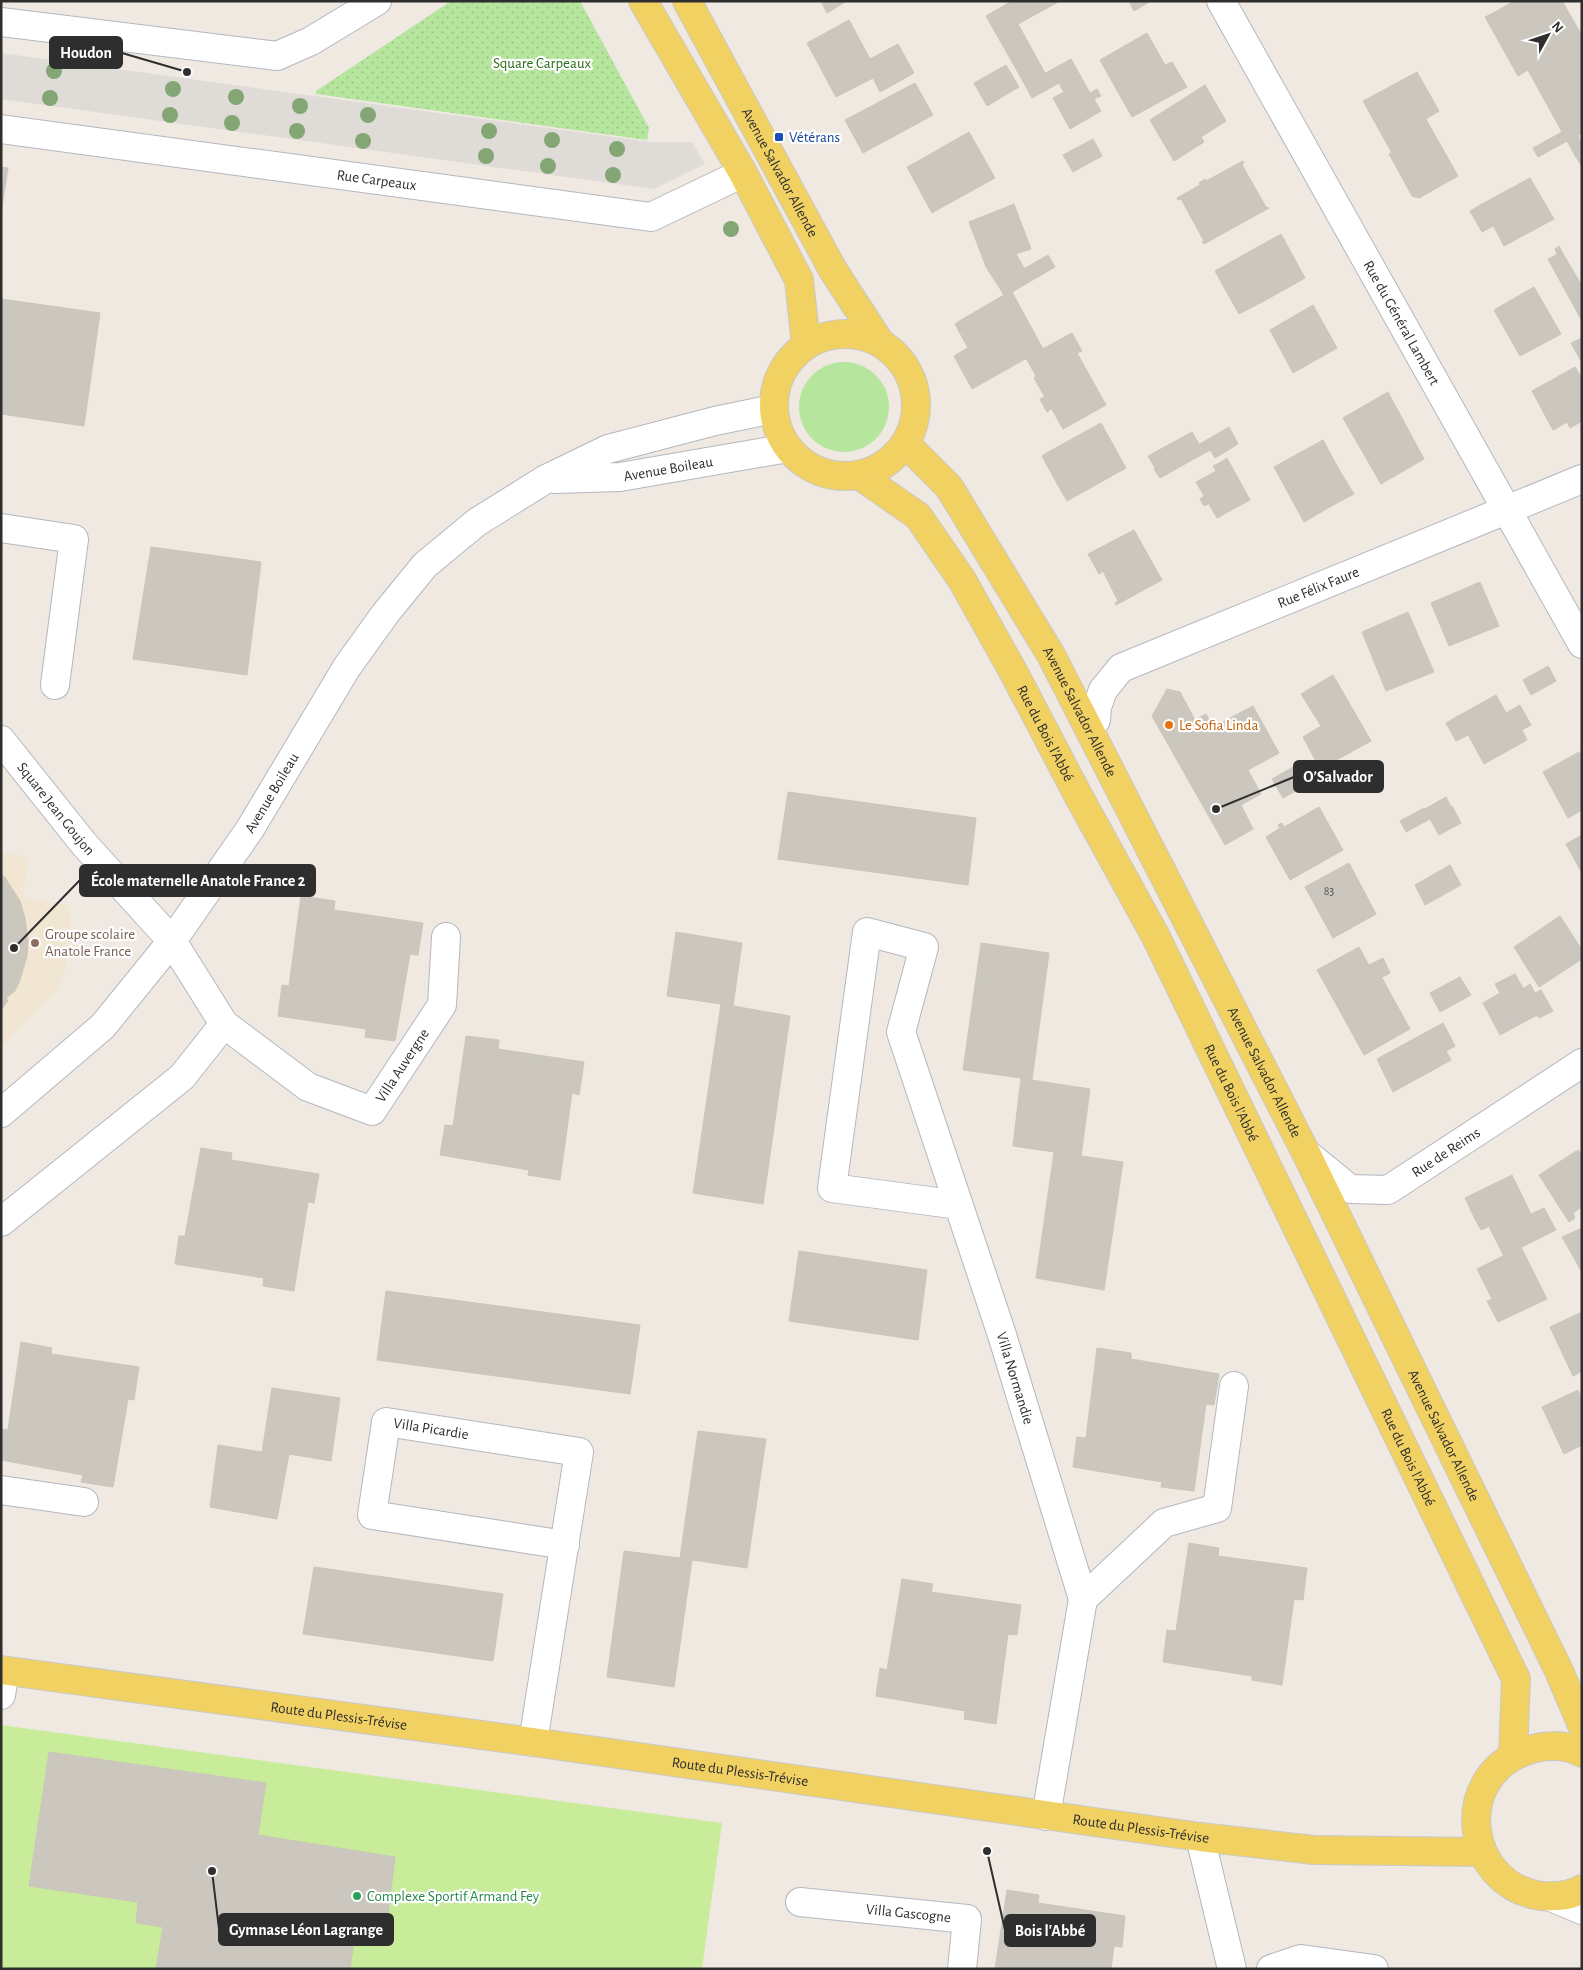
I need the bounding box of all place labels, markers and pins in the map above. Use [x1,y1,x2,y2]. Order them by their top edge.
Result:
callout: Houdon [50,37,122,68]
place label: Vétérans [789,130,840,145]
marker: Vétérans [773,131,785,143]
place label: Le Sofia Linda [1179,718,1258,733]
marker: Le Sofia Linda [1163,719,1175,731]
callout: O’Salvador [1294,761,1383,792]
callout: École maternelle Anatole France 2 [80,865,315,896]
place label: Groupe scolaire Anatole France [45,927,135,959]
marker: Groupe scolaire Anatole France [29,937,41,949]
place label: Complexe Sportif Armand Fey [367,1889,540,1904]
marker: Complexe Sportif Armand Fey [351,1890,363,1902]
callout: Gymnase Léon Lagrange [219,1914,393,1945]
callout: Bois l'Abbé [1005,1915,1095,1946]

